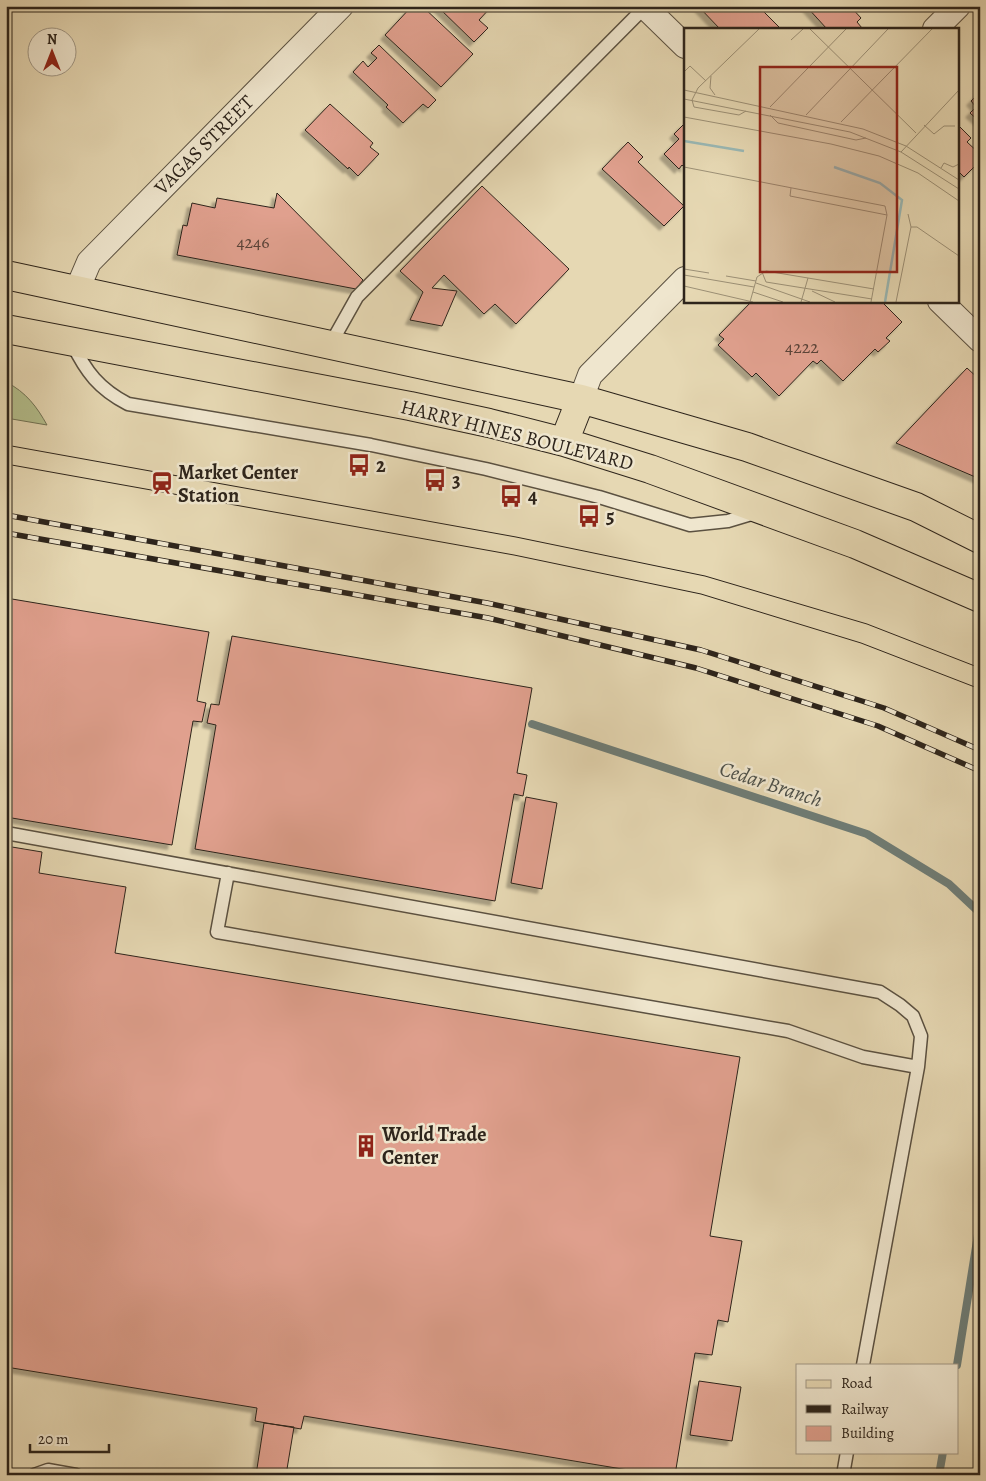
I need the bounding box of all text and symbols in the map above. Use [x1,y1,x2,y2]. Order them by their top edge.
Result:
north arrow [28,28,78,78]
inset map [684,28,958,302]
text: N [47,30,57,49]
street label: VAGAS STREET [148,89,260,201]
house number: 4246 [236,230,270,254]
house number: 4222 [785,335,819,359]
street label: HARRY HINES BOULEVARD [398,393,636,477]
bus stop icon: 2 [346,452,372,478]
place label: 2 [376,452,386,479]
place label: Market Center Station [178,459,298,509]
bus stop icon: 3 [422,467,448,493]
place label: 3 [452,467,461,494]
station icon: Market Center Station [149,470,175,496]
bus stop icon: 4 [498,483,524,509]
place label: 4 [528,483,538,510]
bus stop icon: 5 [576,503,602,529]
place label: 5 [606,503,615,530]
water label: Cedar Branch [716,754,826,814]
place label: World Trade Center [381,1121,486,1171]
building icon: World Trade Center [353,1133,379,1159]
legend [796,1364,958,1454]
text: Road [841,1373,873,1393]
text: Railway [841,1399,889,1419]
scale bar [30,1421,109,1453]
text: Building [841,1423,894,1443]
text: 20 m [38,1429,69,1449]

